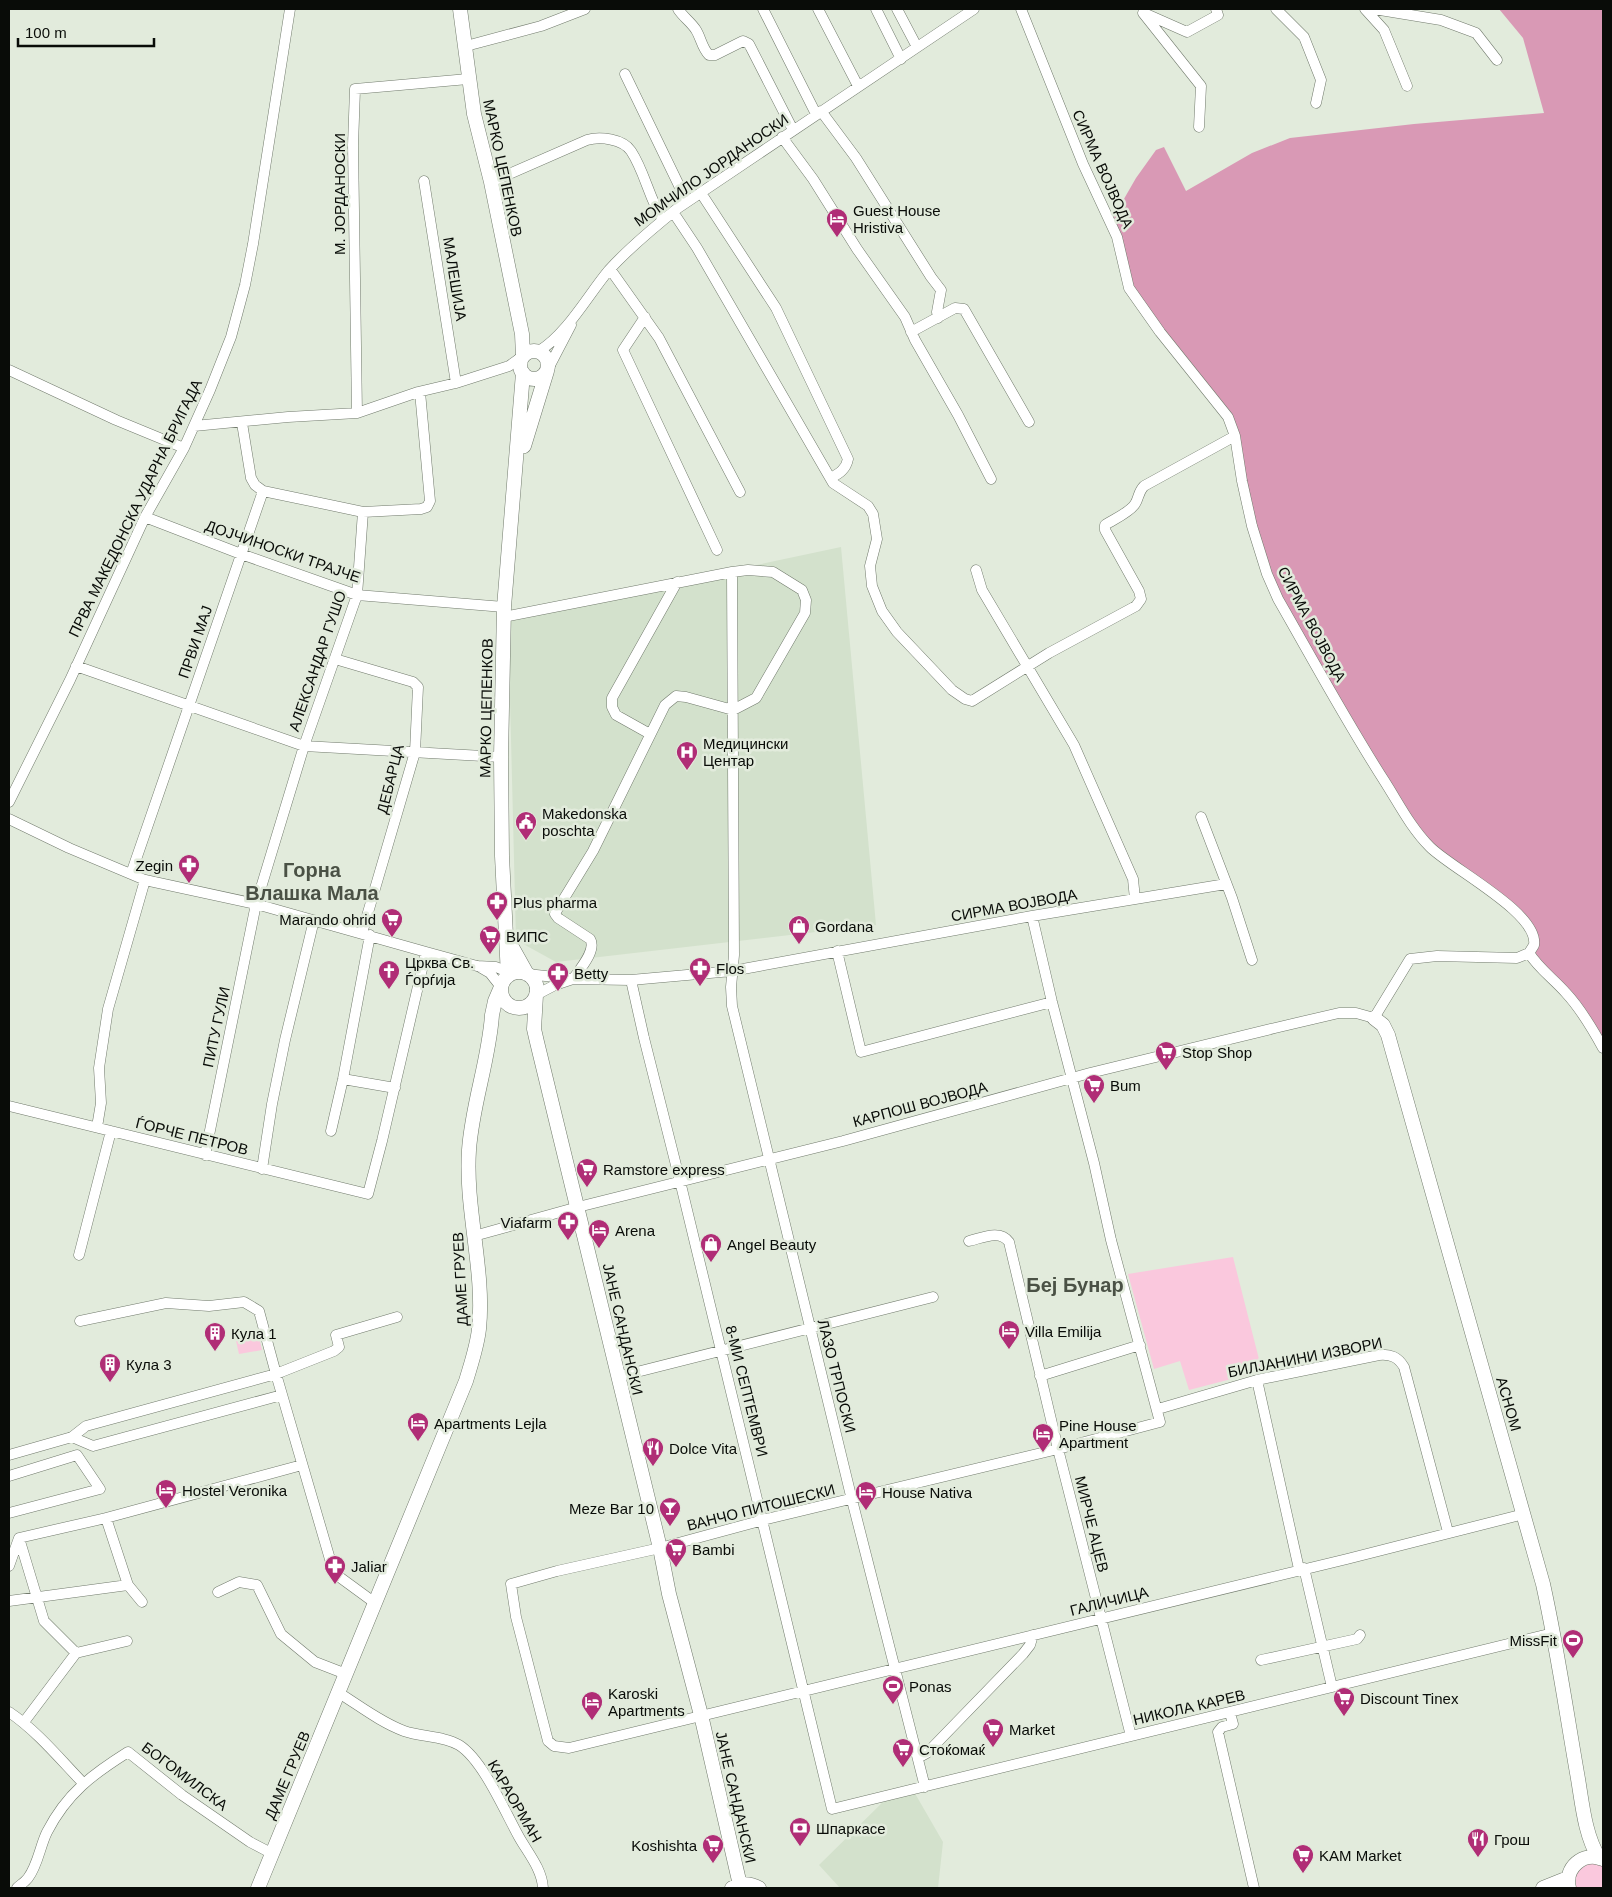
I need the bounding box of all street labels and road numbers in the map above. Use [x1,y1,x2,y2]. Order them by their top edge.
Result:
street label: МАРКО ЦЕПЕНКОВ [480,98,526,238]
street label: СИРМА ВОЈВОДА [1069,107,1137,231]
street label: МОМЧИЛО ЈОРДАНОСКИ [631,110,791,230]
street label: М. ЈОРДАНОСКИ [331,133,348,255]
street label: МАЛЕШИЈА [440,236,470,322]
street label: ПРВА МАКЕДОНСКА УДАРНА БРИГАДА [65,376,205,640]
street label: ДОЈЧИНОСКИ ТРАЈЧЕ [203,516,363,586]
street label: СИРМА ВОЈВОДА [1274,564,1350,684]
street label: АЛЕКСАНДАР ГУШО [285,589,349,733]
street label: ПРВИ МАЈ [175,603,215,681]
street label: МАРКО ЦЕПЕНКОВ [476,638,496,778]
street label: ДЕБАРЦА [373,743,407,815]
street label: СИРМА ВОЈВОДА [950,886,1078,924]
street label: ПИТУ ГУЛИ [199,985,233,1069]
street label: КАРПОШ ВОЈВОДА [851,1078,989,1130]
street label: ЃОРЧЕ ПЕТРОВ [134,1114,250,1158]
street label: ДАМЕ ГРУЕВ [449,1232,471,1326]
street label: ЈАНЕ САНДАНСКИ [600,1261,646,1397]
street label: ЛАЗО ТРПОСКИ [815,1317,859,1435]
street label: 8-МИ СЕПТЕМВРИ [722,1324,772,1458]
street label: БИЛЈАНИНИ ИЗВОРИ [1226,1334,1384,1380]
street label: АСНОМ [1493,1375,1525,1433]
street label: МИРЧЕ АЦЕВ [1072,1474,1112,1574]
street label: ВАНЧО ПИТОШЕСКИ [685,1480,837,1534]
street label: ГАЛИЧИЦА [1068,1583,1150,1619]
street label: НИКОЛА КАРЕВ [1131,1686,1247,1728]
street label: ДАМЕ ГРУЕВ [261,1728,313,1822]
street label: ЈАНЕ САНДАНСКИ [713,1729,759,1865]
street label: БОГОМИЛСКА [139,1738,231,1814]
street label: КАРАОРМАН [485,1757,545,1845]

